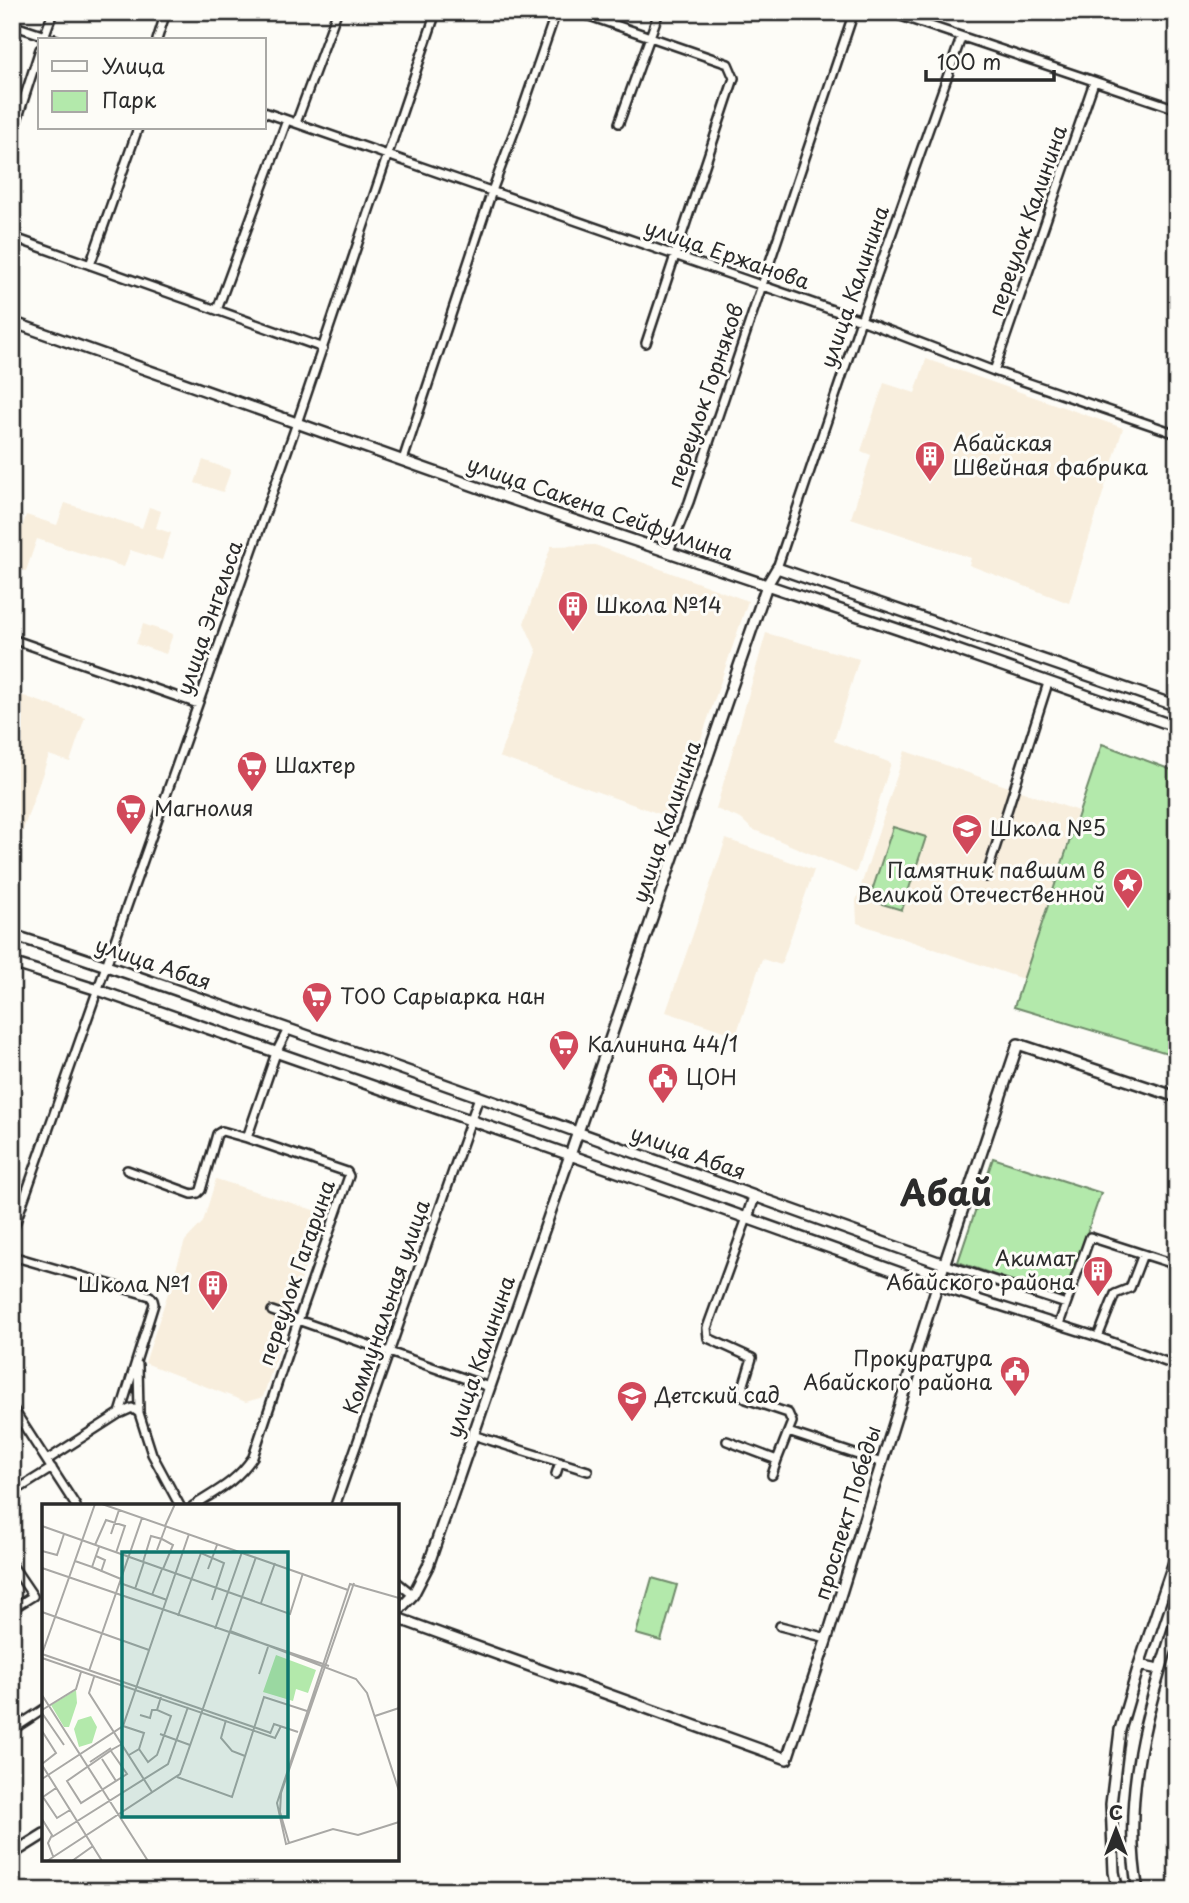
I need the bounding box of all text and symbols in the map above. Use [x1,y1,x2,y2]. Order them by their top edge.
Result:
legend [38,38,266,130]
scale bar [926,38,1054,82]
text: 100 m [937,45,1001,77]
text: Улица [102,49,165,81]
text: Парк [102,83,157,115]
street label: переулок Калинина [978,120,1074,320]
street label: улица Калинина [810,200,896,372]
street label: улица Ержанова [641,210,815,296]
street label: переулок Горняков [658,299,751,492]
place label: Абайская Швейная фабрика [953,426,1149,482]
building icon: Абайская Швейная фабрика [913,439,947,483]
street label: улица Сакена Сейфуллина [463,446,739,568]
street label: улица Энгельса [167,536,250,699]
place label: Школа №14 [596,588,722,620]
building icon: Школа №14 [556,589,590,633]
street label: улица Калинина [622,735,708,907]
place label: Шахтер [275,748,356,780]
supermarket icon: Шахтер [235,749,269,793]
place label: Магнолия [154,791,254,823]
supermarket icon: Магнолия [114,792,148,836]
place label: Школа №5 [990,811,1106,843]
school or university icon: Школа №5 [950,812,984,856]
place label: Памятник павшим в Великой Отечественной [857,853,1105,909]
place icon: Памятник павшим в Великой Отечественной [1111,866,1145,910]
street label: улица Абая [92,927,216,997]
place label: ТОО Сарыарка нан [340,979,545,1011]
supermarket icon: ТОО Сарыарка нан [300,980,334,1024]
place label: Калинина 44/1 [587,1027,738,1059]
supermarket icon: Калинина 44/1 [547,1028,581,1072]
place label: ЦОН [686,1060,737,1092]
public building icon: ЦОН [646,1061,680,1105]
street label: улица Абая [627,1116,751,1187]
district label: Абай [899,1165,992,1218]
street label: переулок Гагарина [248,1174,342,1369]
street label: Коммунальная улица [333,1194,437,1418]
place label: Акимат Абайского района [886,1241,1076,1297]
building icon: Акимат Абайского района [1081,1254,1115,1298]
place label: Школа №1 [78,1267,190,1299]
building icon: Школа №1 [196,1268,230,1312]
street label: улица Калинина [436,1270,522,1442]
place label: Прокуратура Абайского района [803,1341,992,1397]
public building icon: Прокуратура Абайского района [998,1354,1032,1398]
place label: Детский сад [654,1378,780,1410]
school or university icon: Детский сад [615,1379,649,1423]
street label: проспект Победы [804,1421,888,1604]
inset map [42,1504,399,1861]
north arrow [1080,1794,1150,1864]
text: С [1109,1798,1123,1826]

